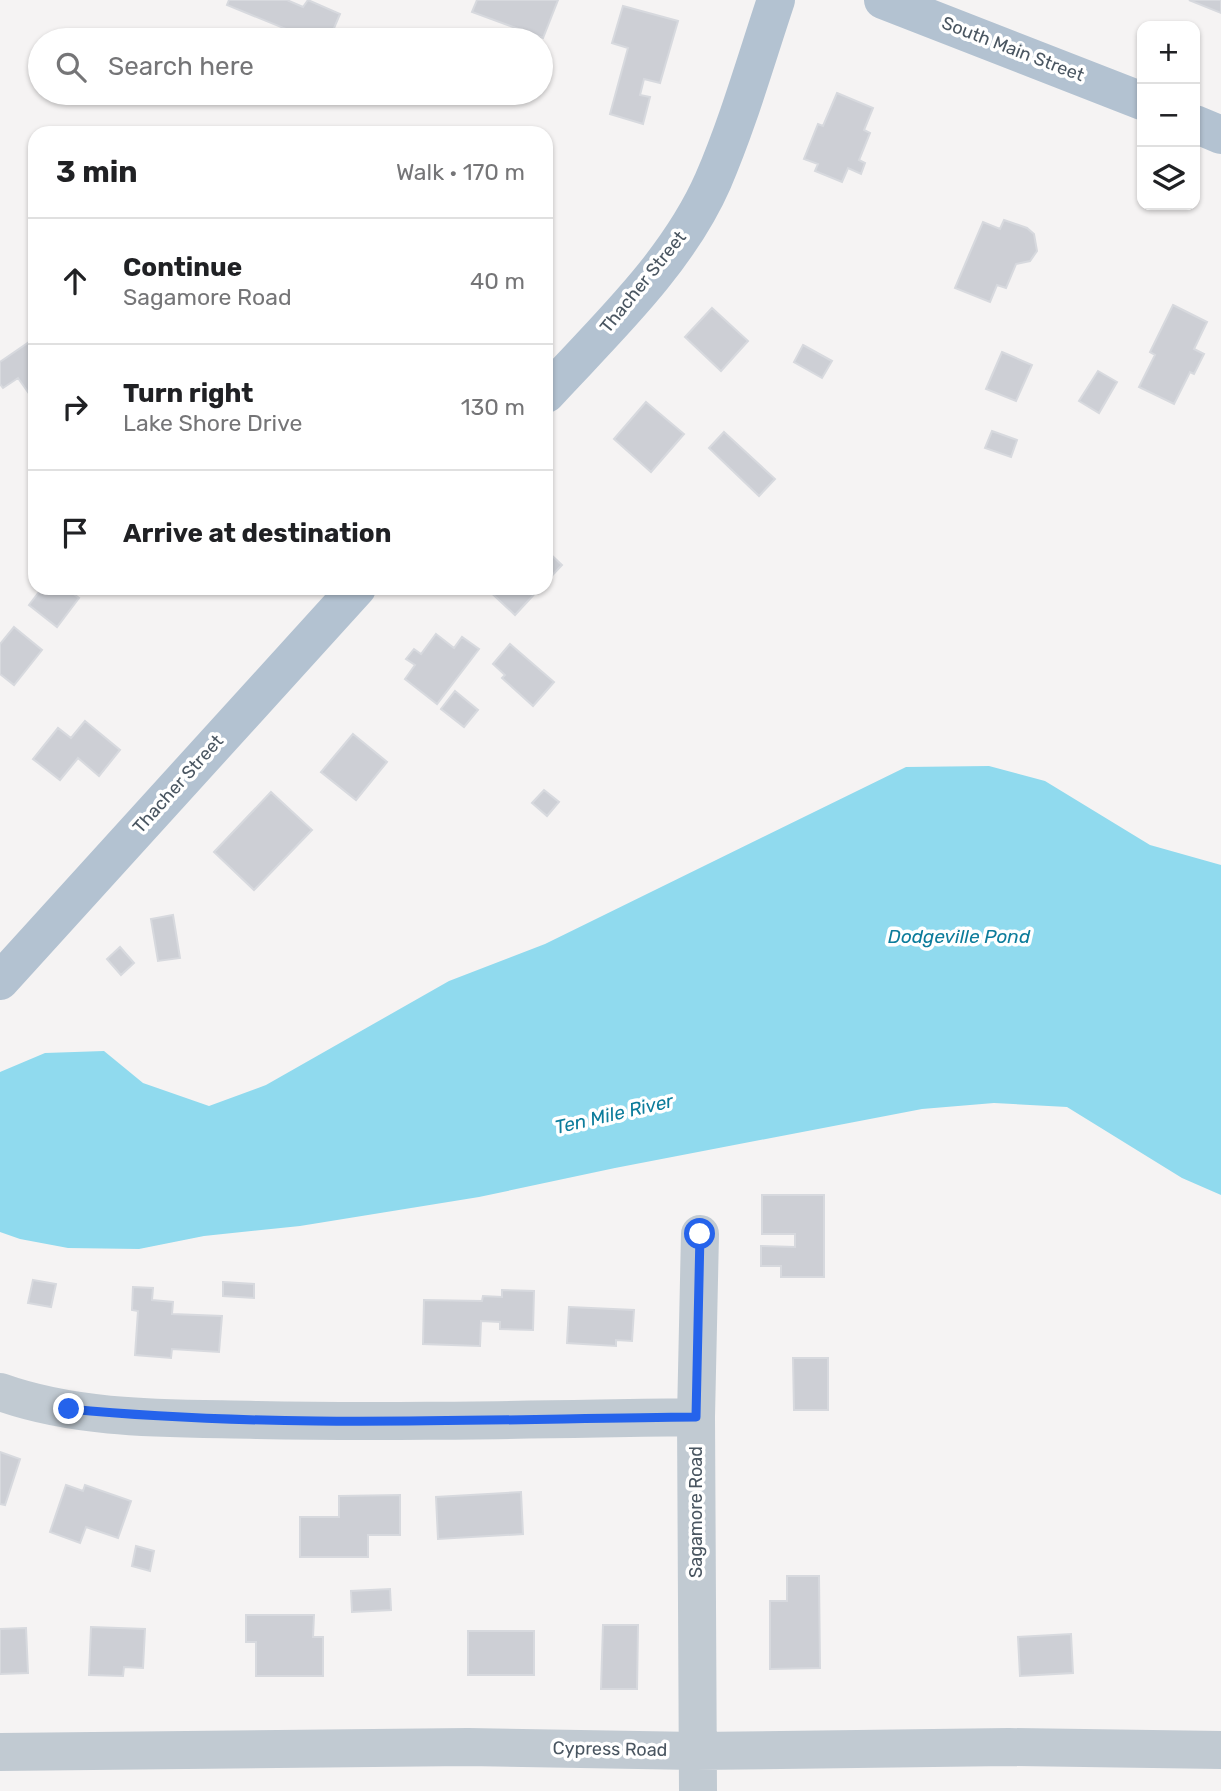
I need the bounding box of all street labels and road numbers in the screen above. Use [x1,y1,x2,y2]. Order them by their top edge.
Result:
street label: South Main Street [939,12,1087,86]
street label: Thacher Street [595,227,691,337]
street label: Thacher Street [128,730,228,838]
street label: Sagamore Road [685,1446,707,1578]
street label: Cypress Road [552,1737,668,1761]

